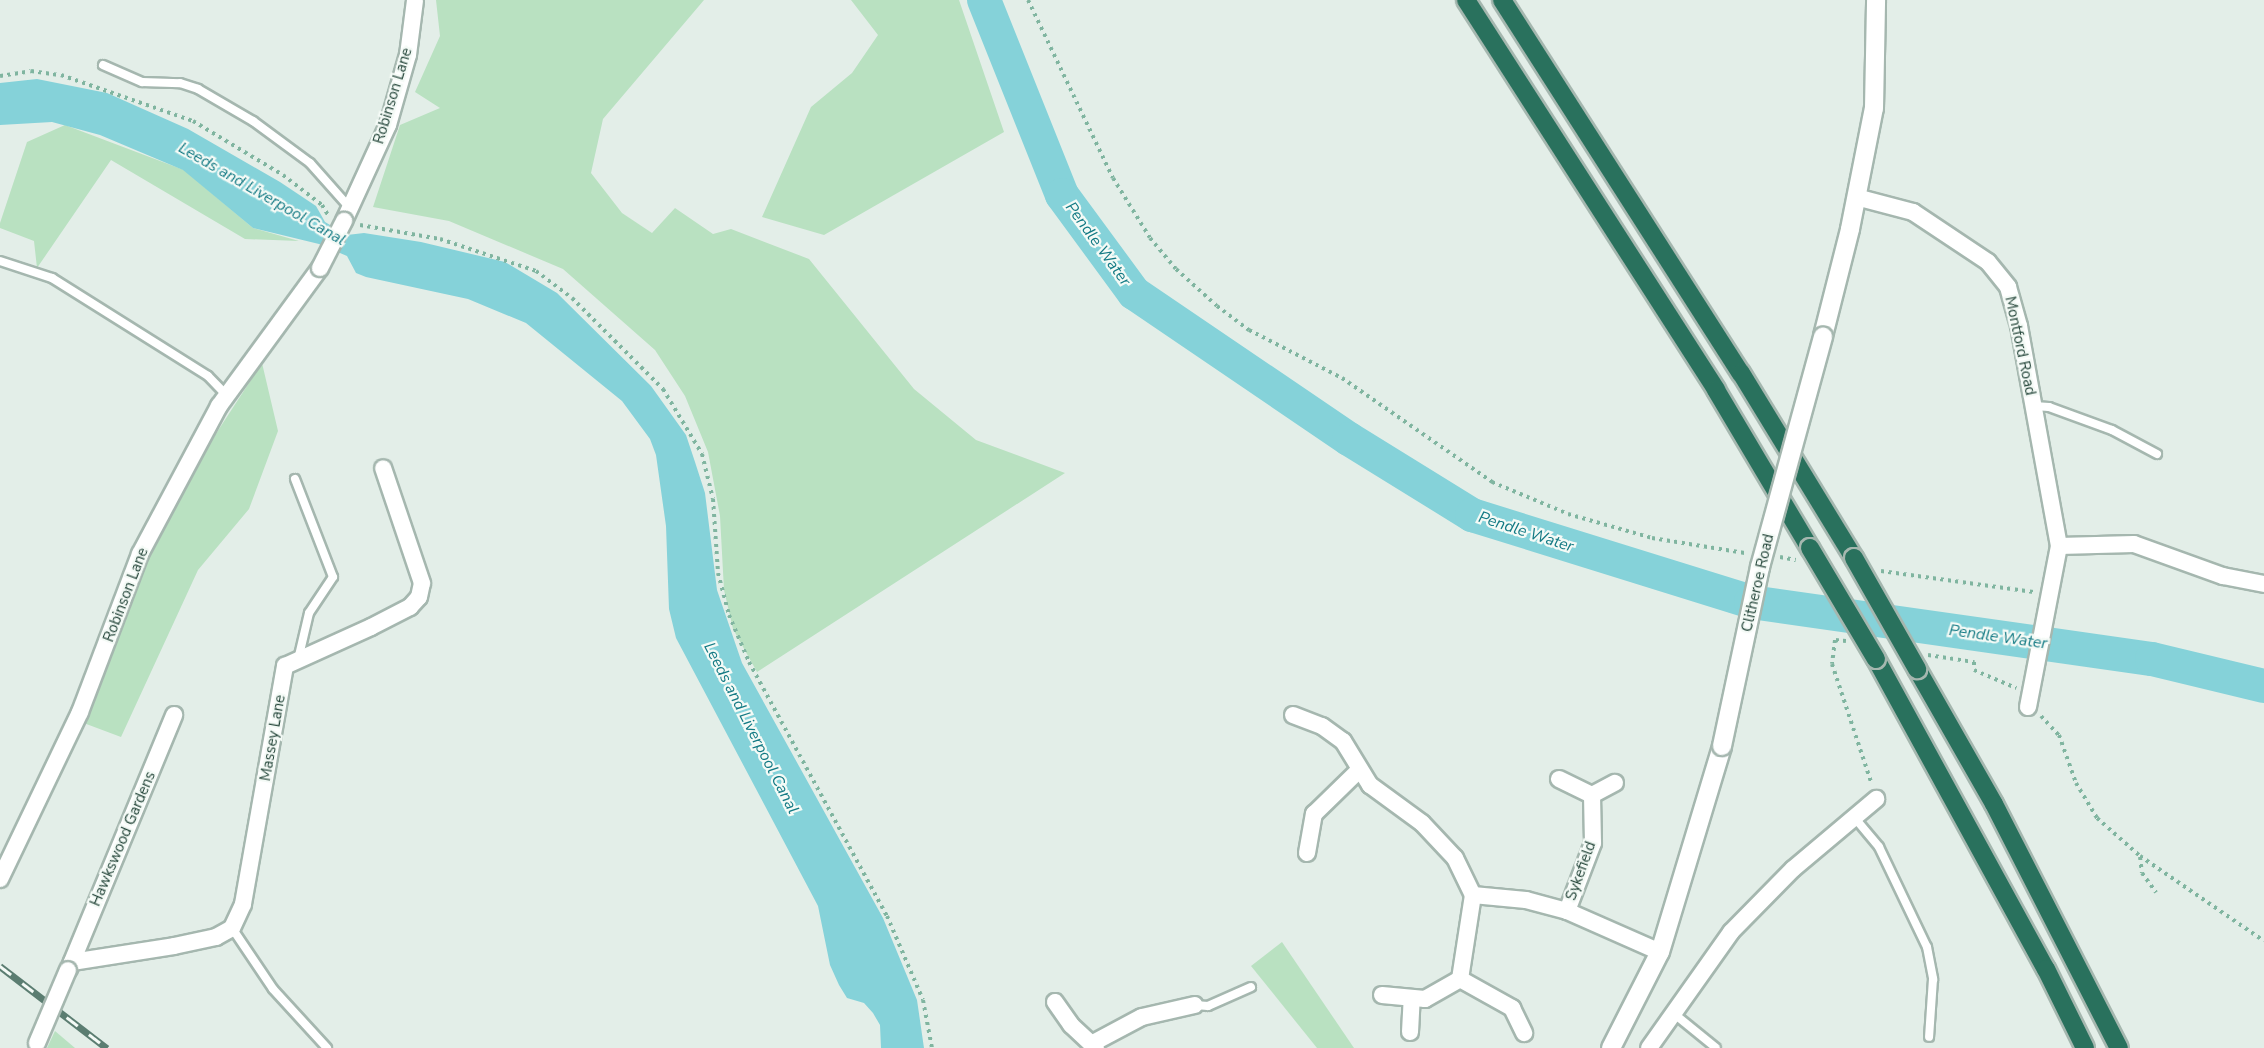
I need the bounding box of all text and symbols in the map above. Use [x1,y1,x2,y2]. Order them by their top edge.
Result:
street label: Robinson Lane [370,46,416,146]
water label: Leeds and Liverpool Canal [175,138,349,250]
water label: Pendle Water [1061,198,1135,290]
street label: Montford Road [2001,295,2039,397]
water label: Pendle Water [1476,508,1576,556]
street label: Clitheroe Road [1738,532,1778,634]
street label: Robinson Lane [100,545,152,645]
water label: Pendle Water [1948,621,2048,653]
water label: Leeds and Liverpool Canal [699,639,803,817]
street label: Massey Lane [257,693,289,783]
street label: Hawkswood Gardens [86,769,160,909]
street label: Sykefield [1562,839,1600,903]

